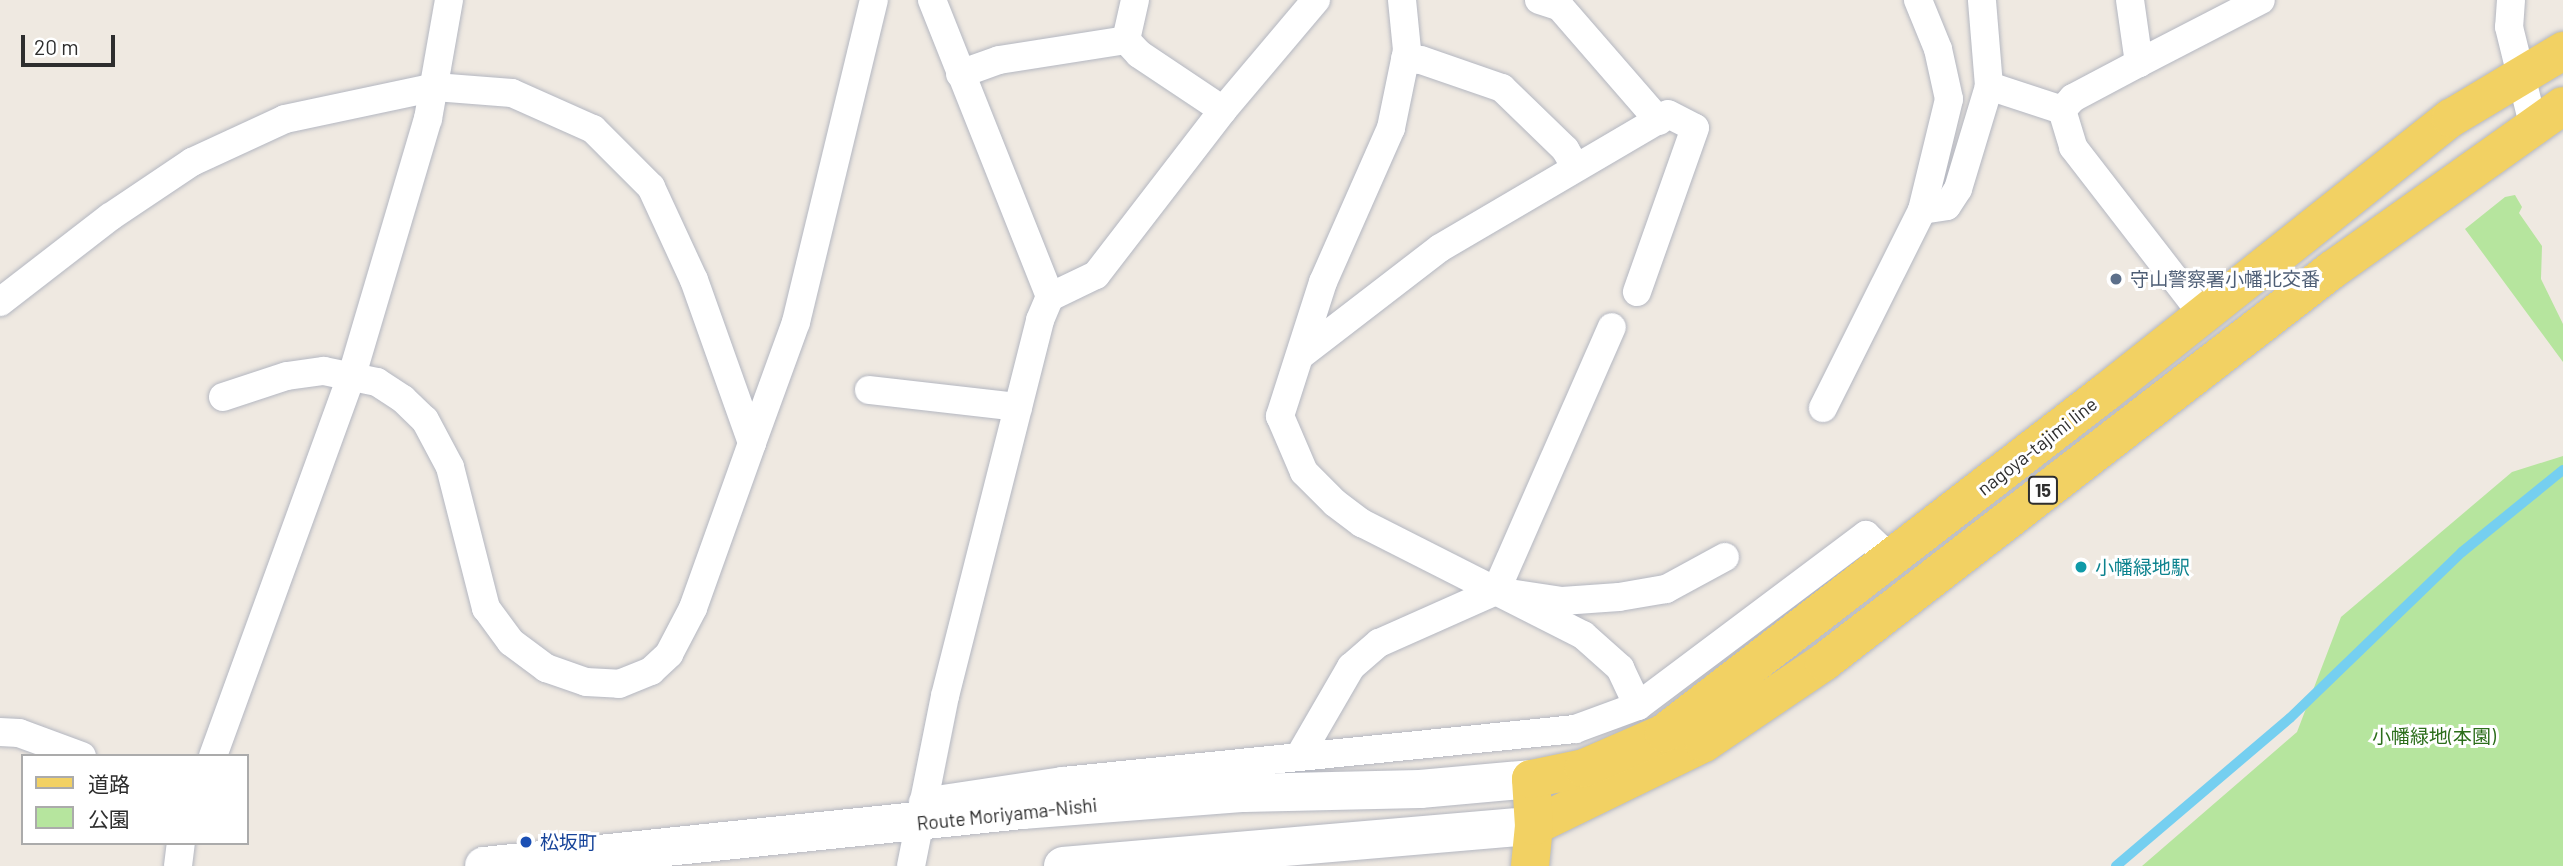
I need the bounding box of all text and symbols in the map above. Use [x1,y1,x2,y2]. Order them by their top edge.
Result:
scale bar [24,21,119,65]
text: 20 m [34,34,79,59]
place label: 守山警察署小幡北交番 [2130,268,2320,290]
marker: 守山警察署小幡北交番 [2108,271,2124,287]
street label: nagoya-tajimi line [1973,392,2101,500]
road number: 15 [2027,476,2059,504]
place label: 小幡緑地駅 [2095,556,2190,578]
marker: 小幡緑地駅 [2073,559,2089,575]
park label: 小幡緑地(本園) [2372,725,2496,747]
legend [21,754,248,845]
text: 道路 [88,771,130,796]
street label: Route Moriyama-Nishi [916,793,1098,835]
text: 公園 [88,806,130,831]
place label: 松坂町 [540,831,597,853]
marker: 松坂町 [518,834,534,850]

